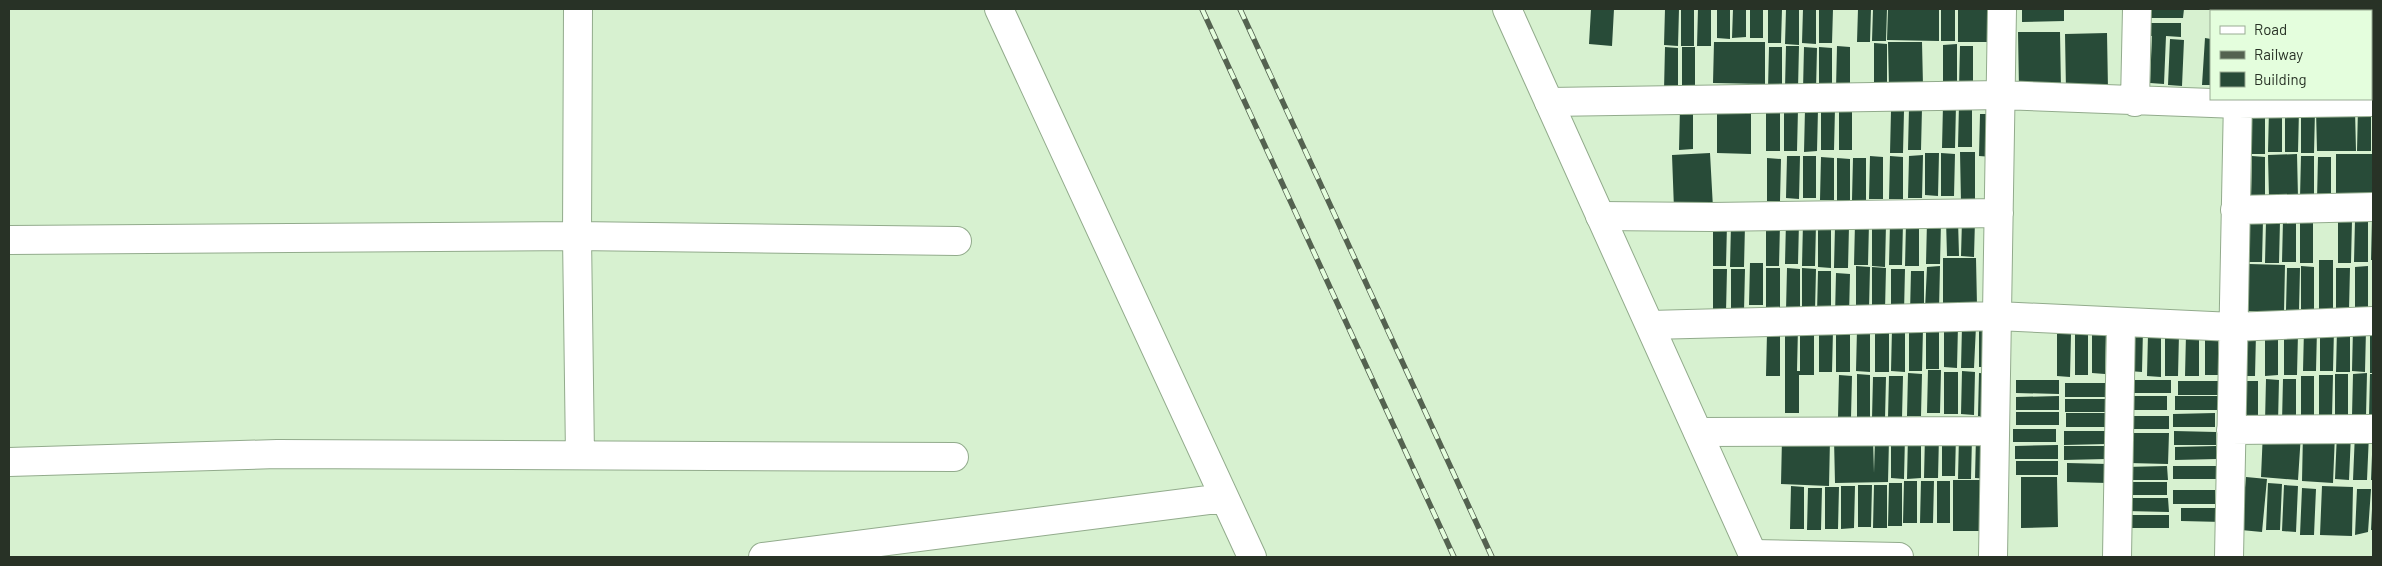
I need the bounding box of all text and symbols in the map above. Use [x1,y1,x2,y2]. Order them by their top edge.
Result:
legend [2210,10,2372,100]
text: Road [2254,20,2287,38]
text: Railway [2254,45,2303,63]
text: Building [2254,70,2307,88]

